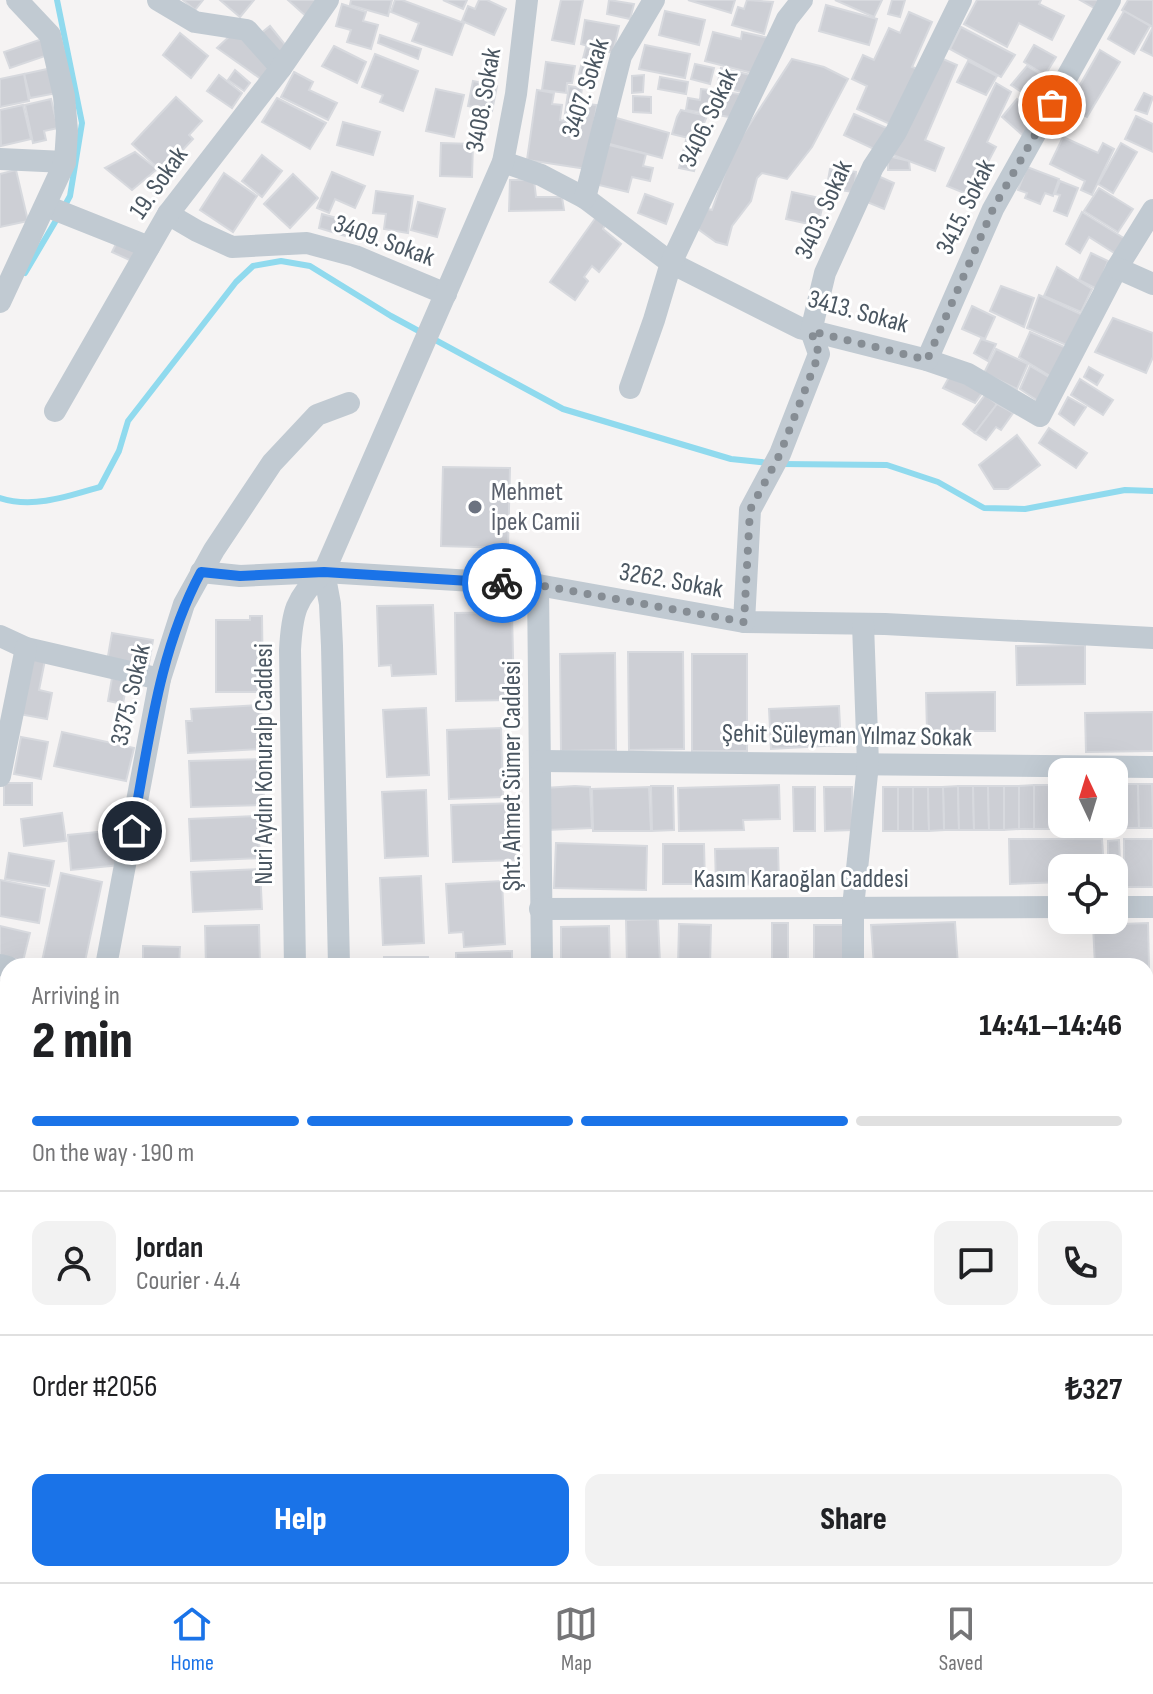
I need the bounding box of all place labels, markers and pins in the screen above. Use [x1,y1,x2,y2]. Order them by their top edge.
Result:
pin [1018,71,1086,139]
place label: Mehmet İpek Camii [491,477,580,538]
marker: Mehmet İpek Camii [466,498,484,516]
pin [98,797,166,865]

